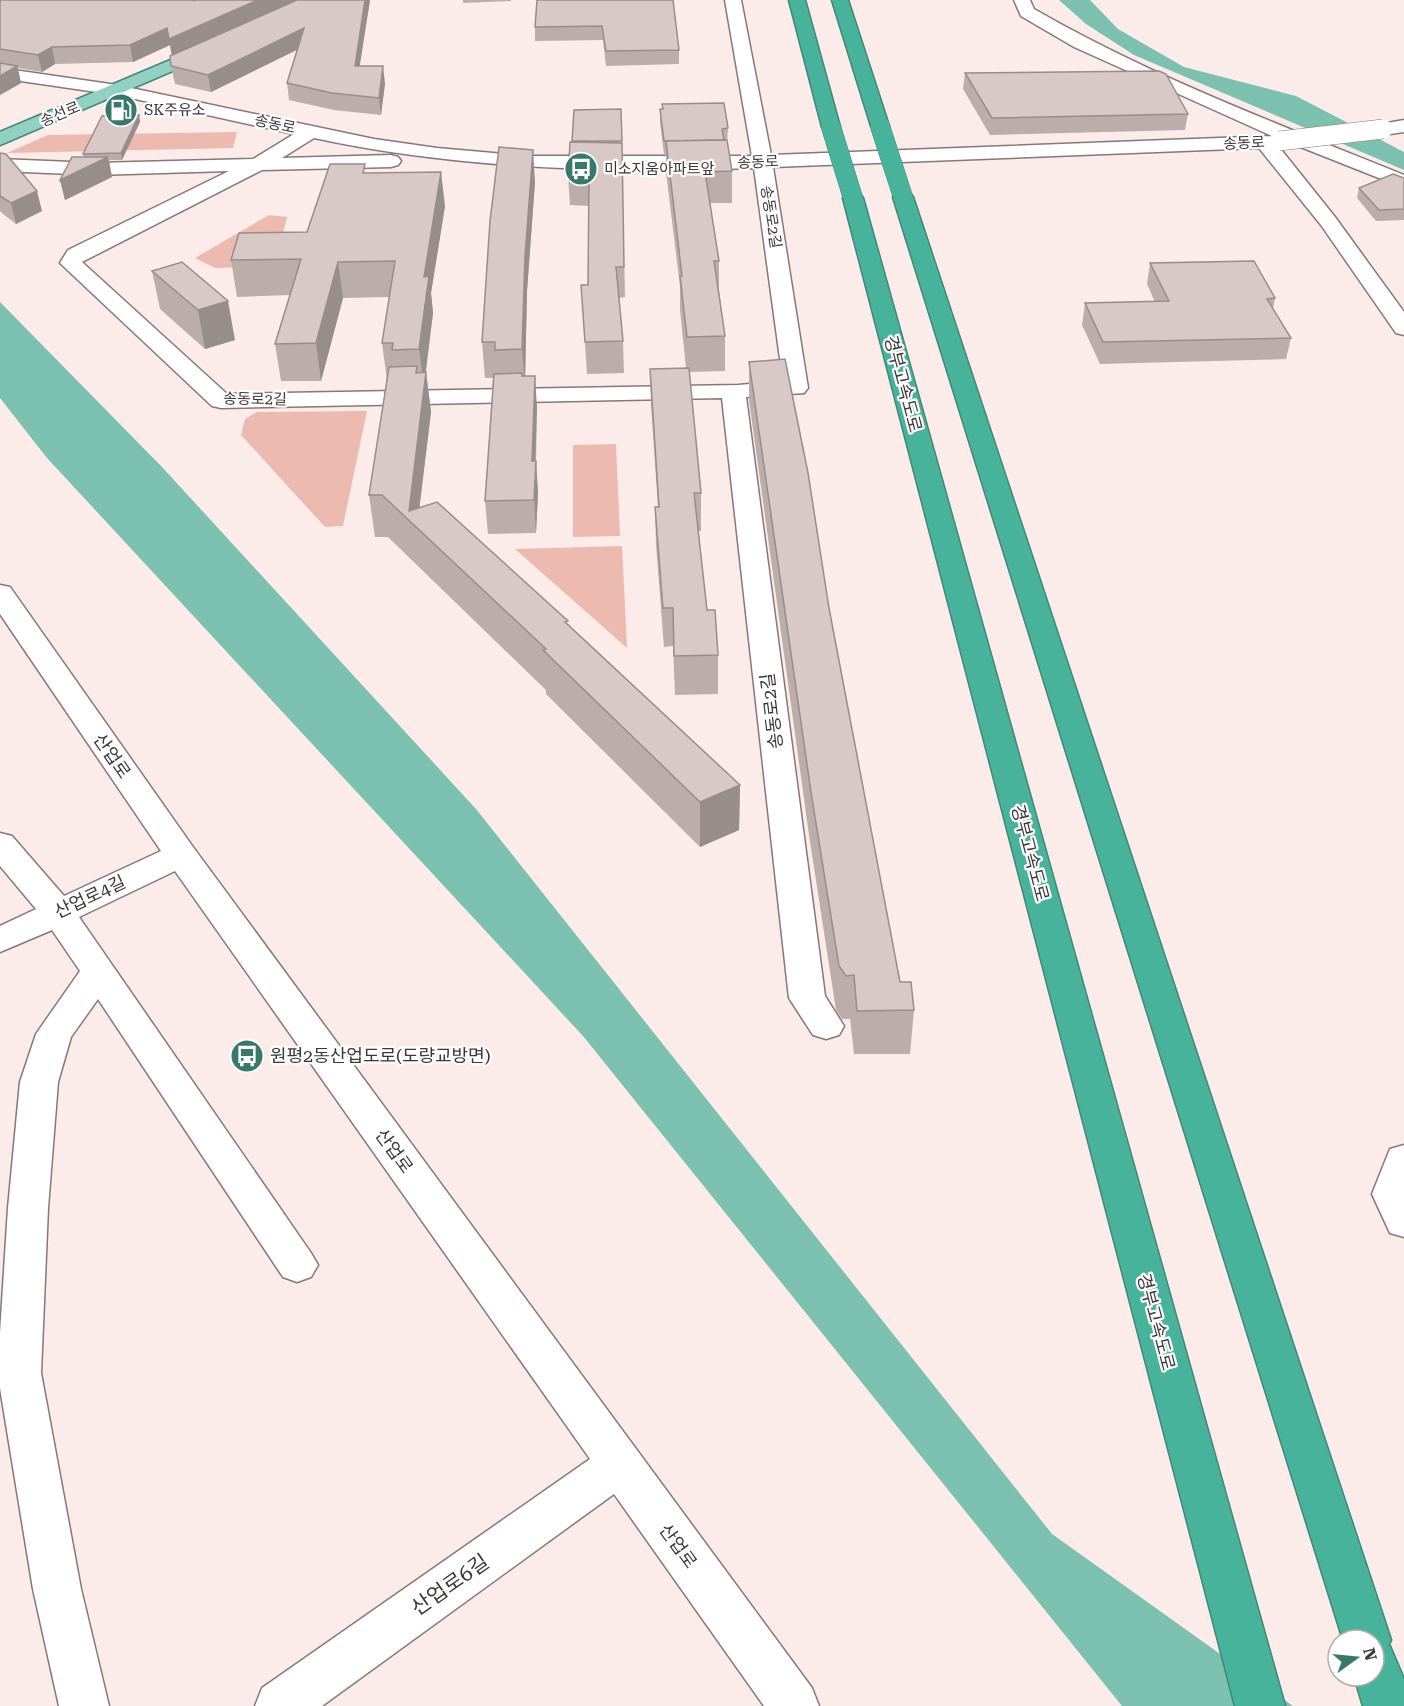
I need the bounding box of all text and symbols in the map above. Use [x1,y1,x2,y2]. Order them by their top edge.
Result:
fuel station icon: SK주유소 [103,92,139,128]
street label: 송선로 [37,98,83,130]
place label: SK주유소 [144,101,206,119]
street label: 송동로 [253,111,297,137]
street label: 송동로 [1223,133,1265,153]
bus stop icon: 미소지움아파트앞 [563,151,599,187]
street label: 송동로 [737,152,779,172]
place label: 미소지움아파트앞 [604,160,715,178]
street label: 송동로2길 [757,184,785,250]
street label: 경부고속도로 [880,333,926,435]
street label: 송동로2길 [223,389,287,409]
street label: 송동로2길 [756,672,787,750]
street label: 산업로 [90,729,135,782]
street label: 경부고속도로 [1007,802,1053,904]
street label: 산업로4길 [51,871,129,922]
bus stop icon: 원평2동산업도로(도량교방면) [229,1038,265,1074]
place label: 원평2동산업도로(도량교방면) [270,1045,491,1066]
street label: 산업로 [371,1124,418,1177]
street label: 경부고속도로 [1133,1271,1179,1373]
street label: 산업로 [655,1519,702,1572]
street label: 산업로6길 [407,1550,493,1620]
north arrow [1326,1628,1386,1688]
text: N [1359,1646,1381,1663]

